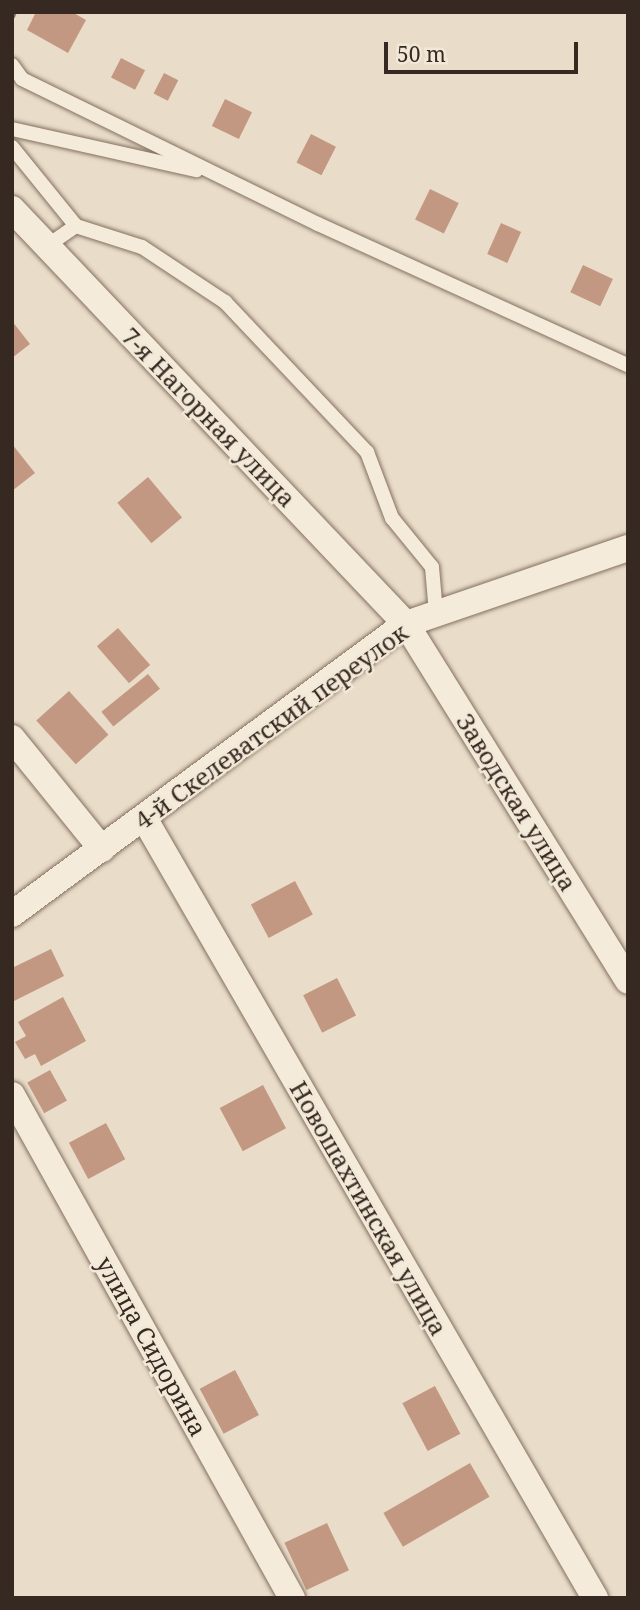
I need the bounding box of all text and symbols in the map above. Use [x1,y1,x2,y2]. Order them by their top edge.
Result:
scale bar [388,28,582,72]
text: 50 m [397,40,446,68]
street label: 7-я Нагорная улица [116,321,302,513]
street label: 4-й Скелеватский переулок [129,617,413,835]
street label: Заводская улица [451,708,583,896]
street label: Новошахтинская улица [284,1076,454,1340]
street label: улица Сидорина [91,1251,213,1441]

